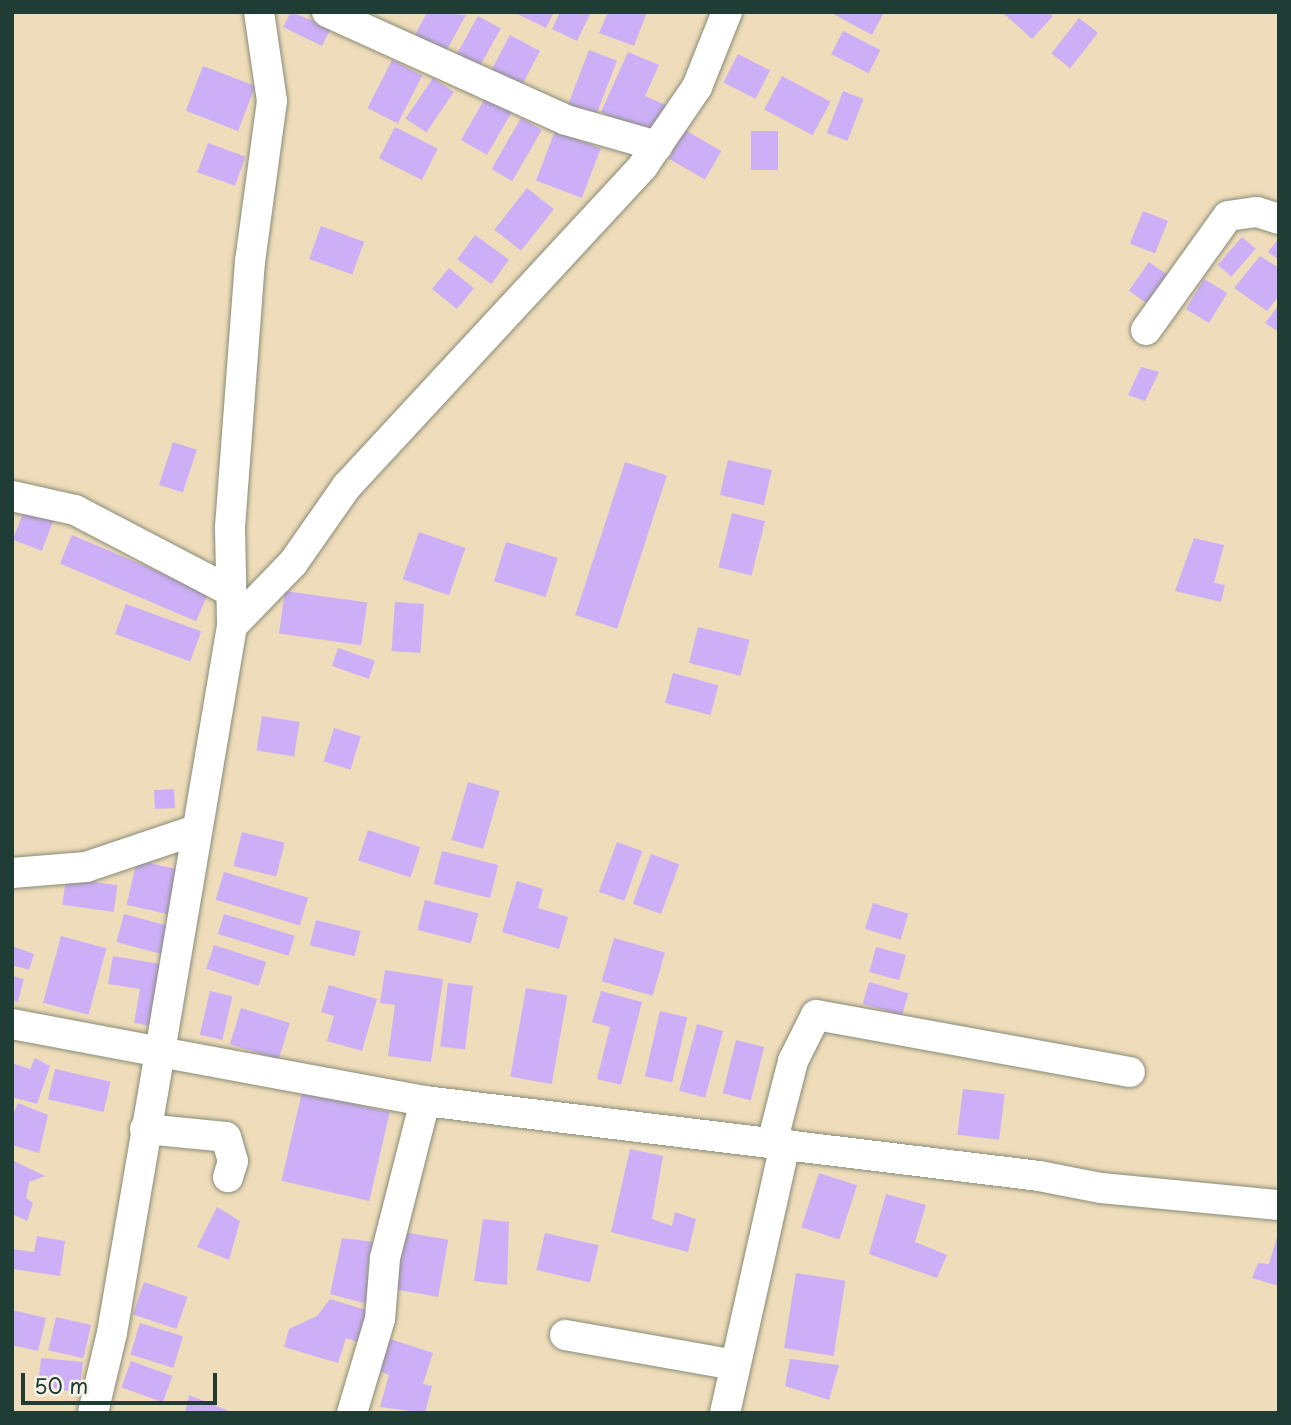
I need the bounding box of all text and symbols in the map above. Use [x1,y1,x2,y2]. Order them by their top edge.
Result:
scale bar [24,1358,220,1402]
text: 50 m [34,1369,88,1401]

